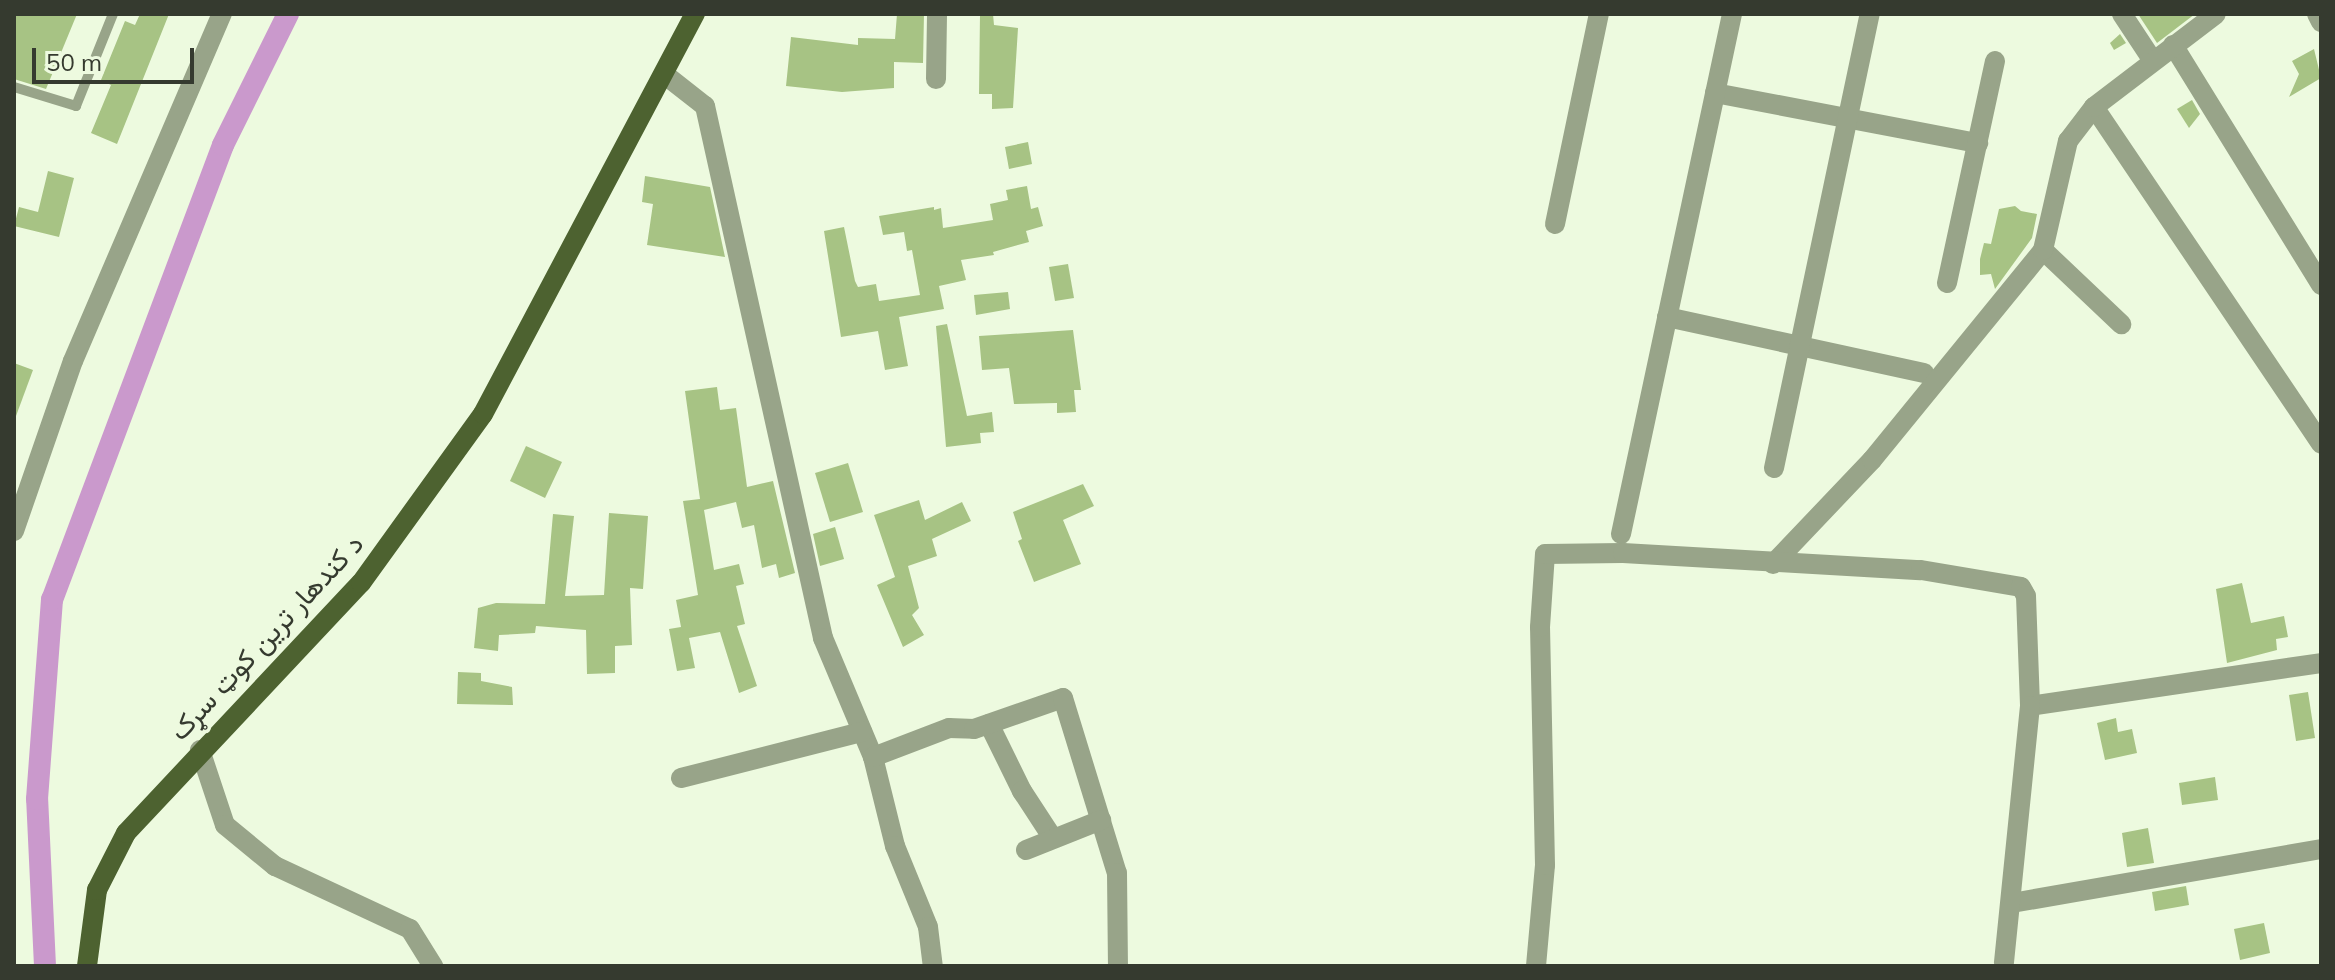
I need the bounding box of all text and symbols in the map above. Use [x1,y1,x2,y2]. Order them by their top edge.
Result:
scale bar [36,32,198,82]
text: 50 m [46,47,102,77]
street label: د کندهار ترين کوټ سړک [162,527,370,747]

